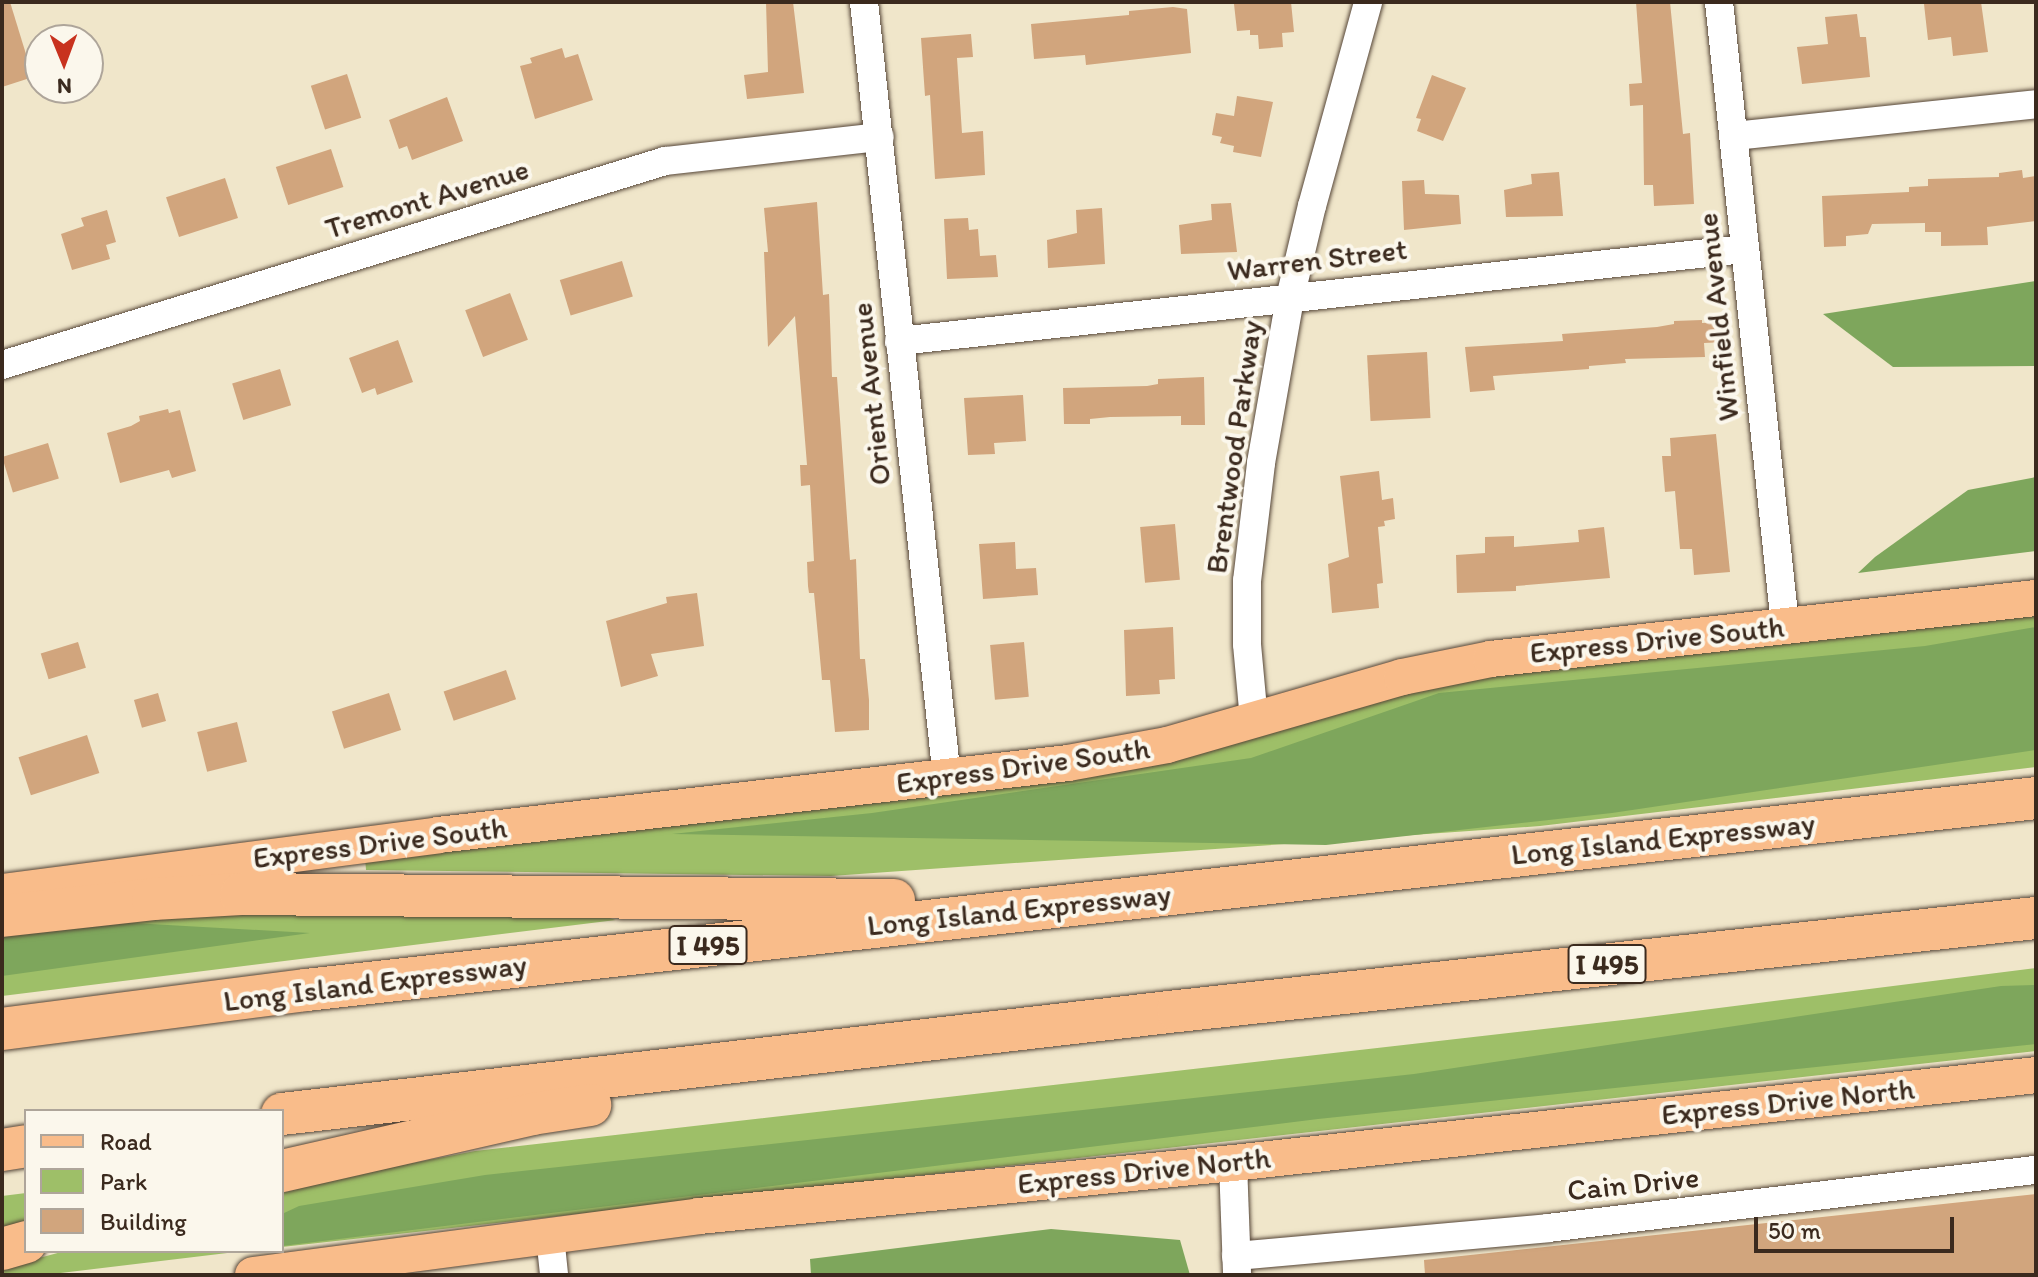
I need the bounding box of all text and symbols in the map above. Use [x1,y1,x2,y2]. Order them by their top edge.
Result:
north arrow [24,24,104,104]
text: N [57,73,72,100]
street label: Tremont Avenue [322,151,532,247]
street label: Winfield Avenue [1689,211,1747,423]
street label: Warren Street [1225,231,1409,289]
street label: Orient Avenue [844,301,898,487]
street label: Brentwood Parkway [1198,318,1270,576]
street label: Express Drive South [1528,609,1786,671]
street label: Express Drive South [894,730,1152,802]
street label: Long Island Expressway [1509,805,1817,873]
street label: Express Drive South [251,810,509,876]
street label: Long Island Expressway [865,876,1173,944]
road number: I 495 [668,921,748,969]
road number: I 495 [1567,940,1647,988]
street label: Long Island Expressway [221,946,529,1020]
street label: Express Drive North [1660,1071,1916,1133]
legend [24,1109,284,1253]
text: Road [100,1127,152,1156]
street label: Express Drive North [1016,1140,1272,1202]
street label: Cain Drive [1565,1159,1701,1209]
text: Park [100,1167,147,1196]
scale bar [1758,1201,1958,1251]
text: Building [100,1207,187,1236]
text: 50 m [1768,1216,1821,1245]

